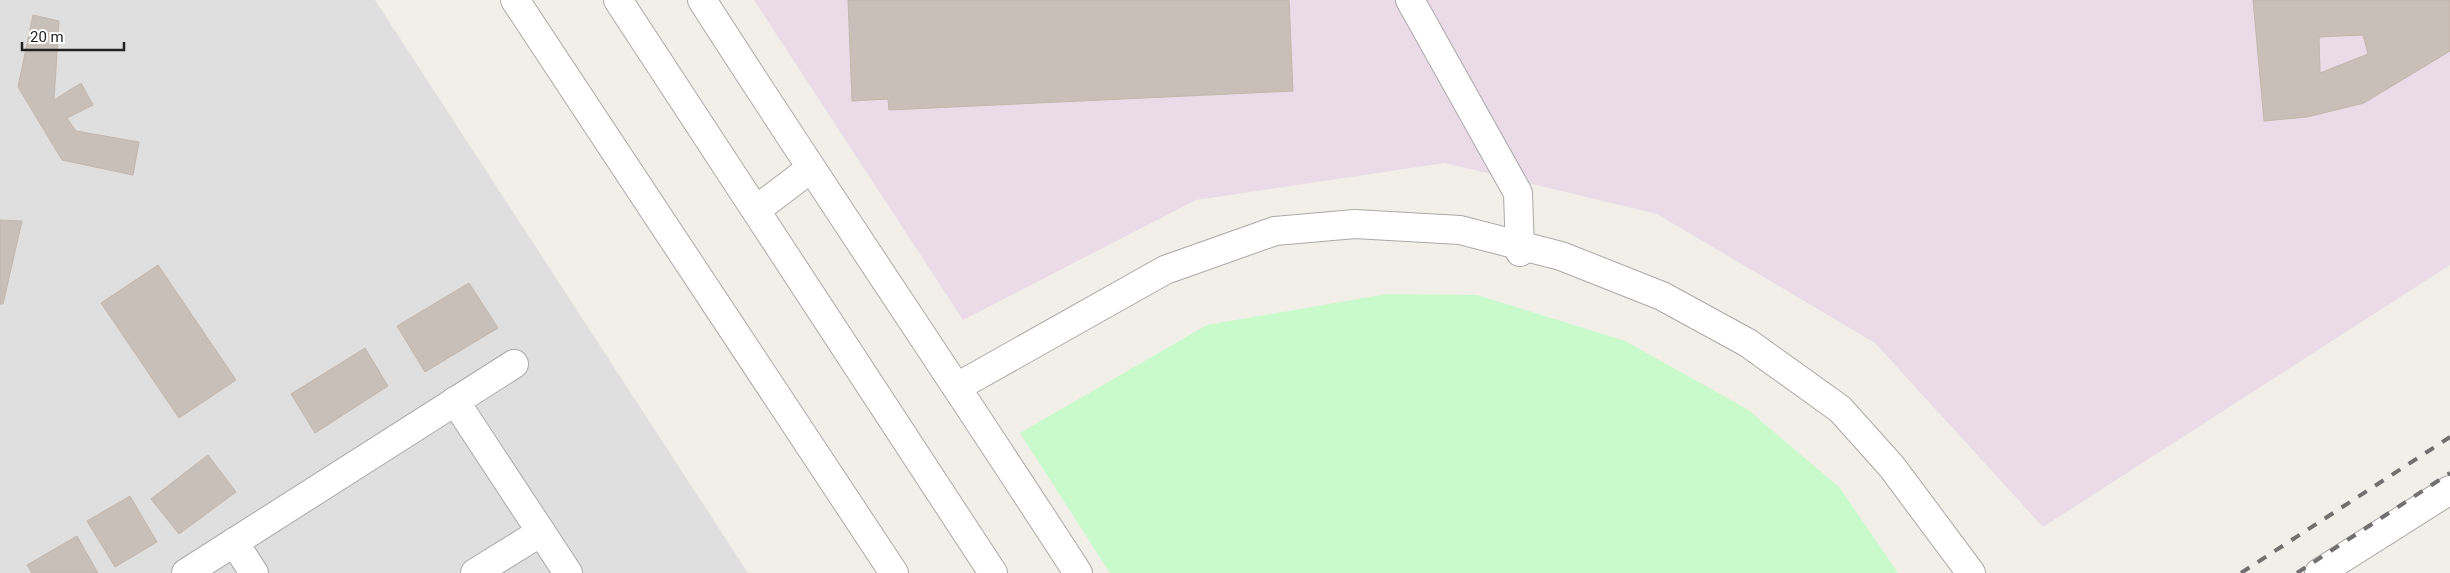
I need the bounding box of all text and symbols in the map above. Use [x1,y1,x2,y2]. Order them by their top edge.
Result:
scale bar [22,20,125,52]
text: 20 m [30,28,64,46]

